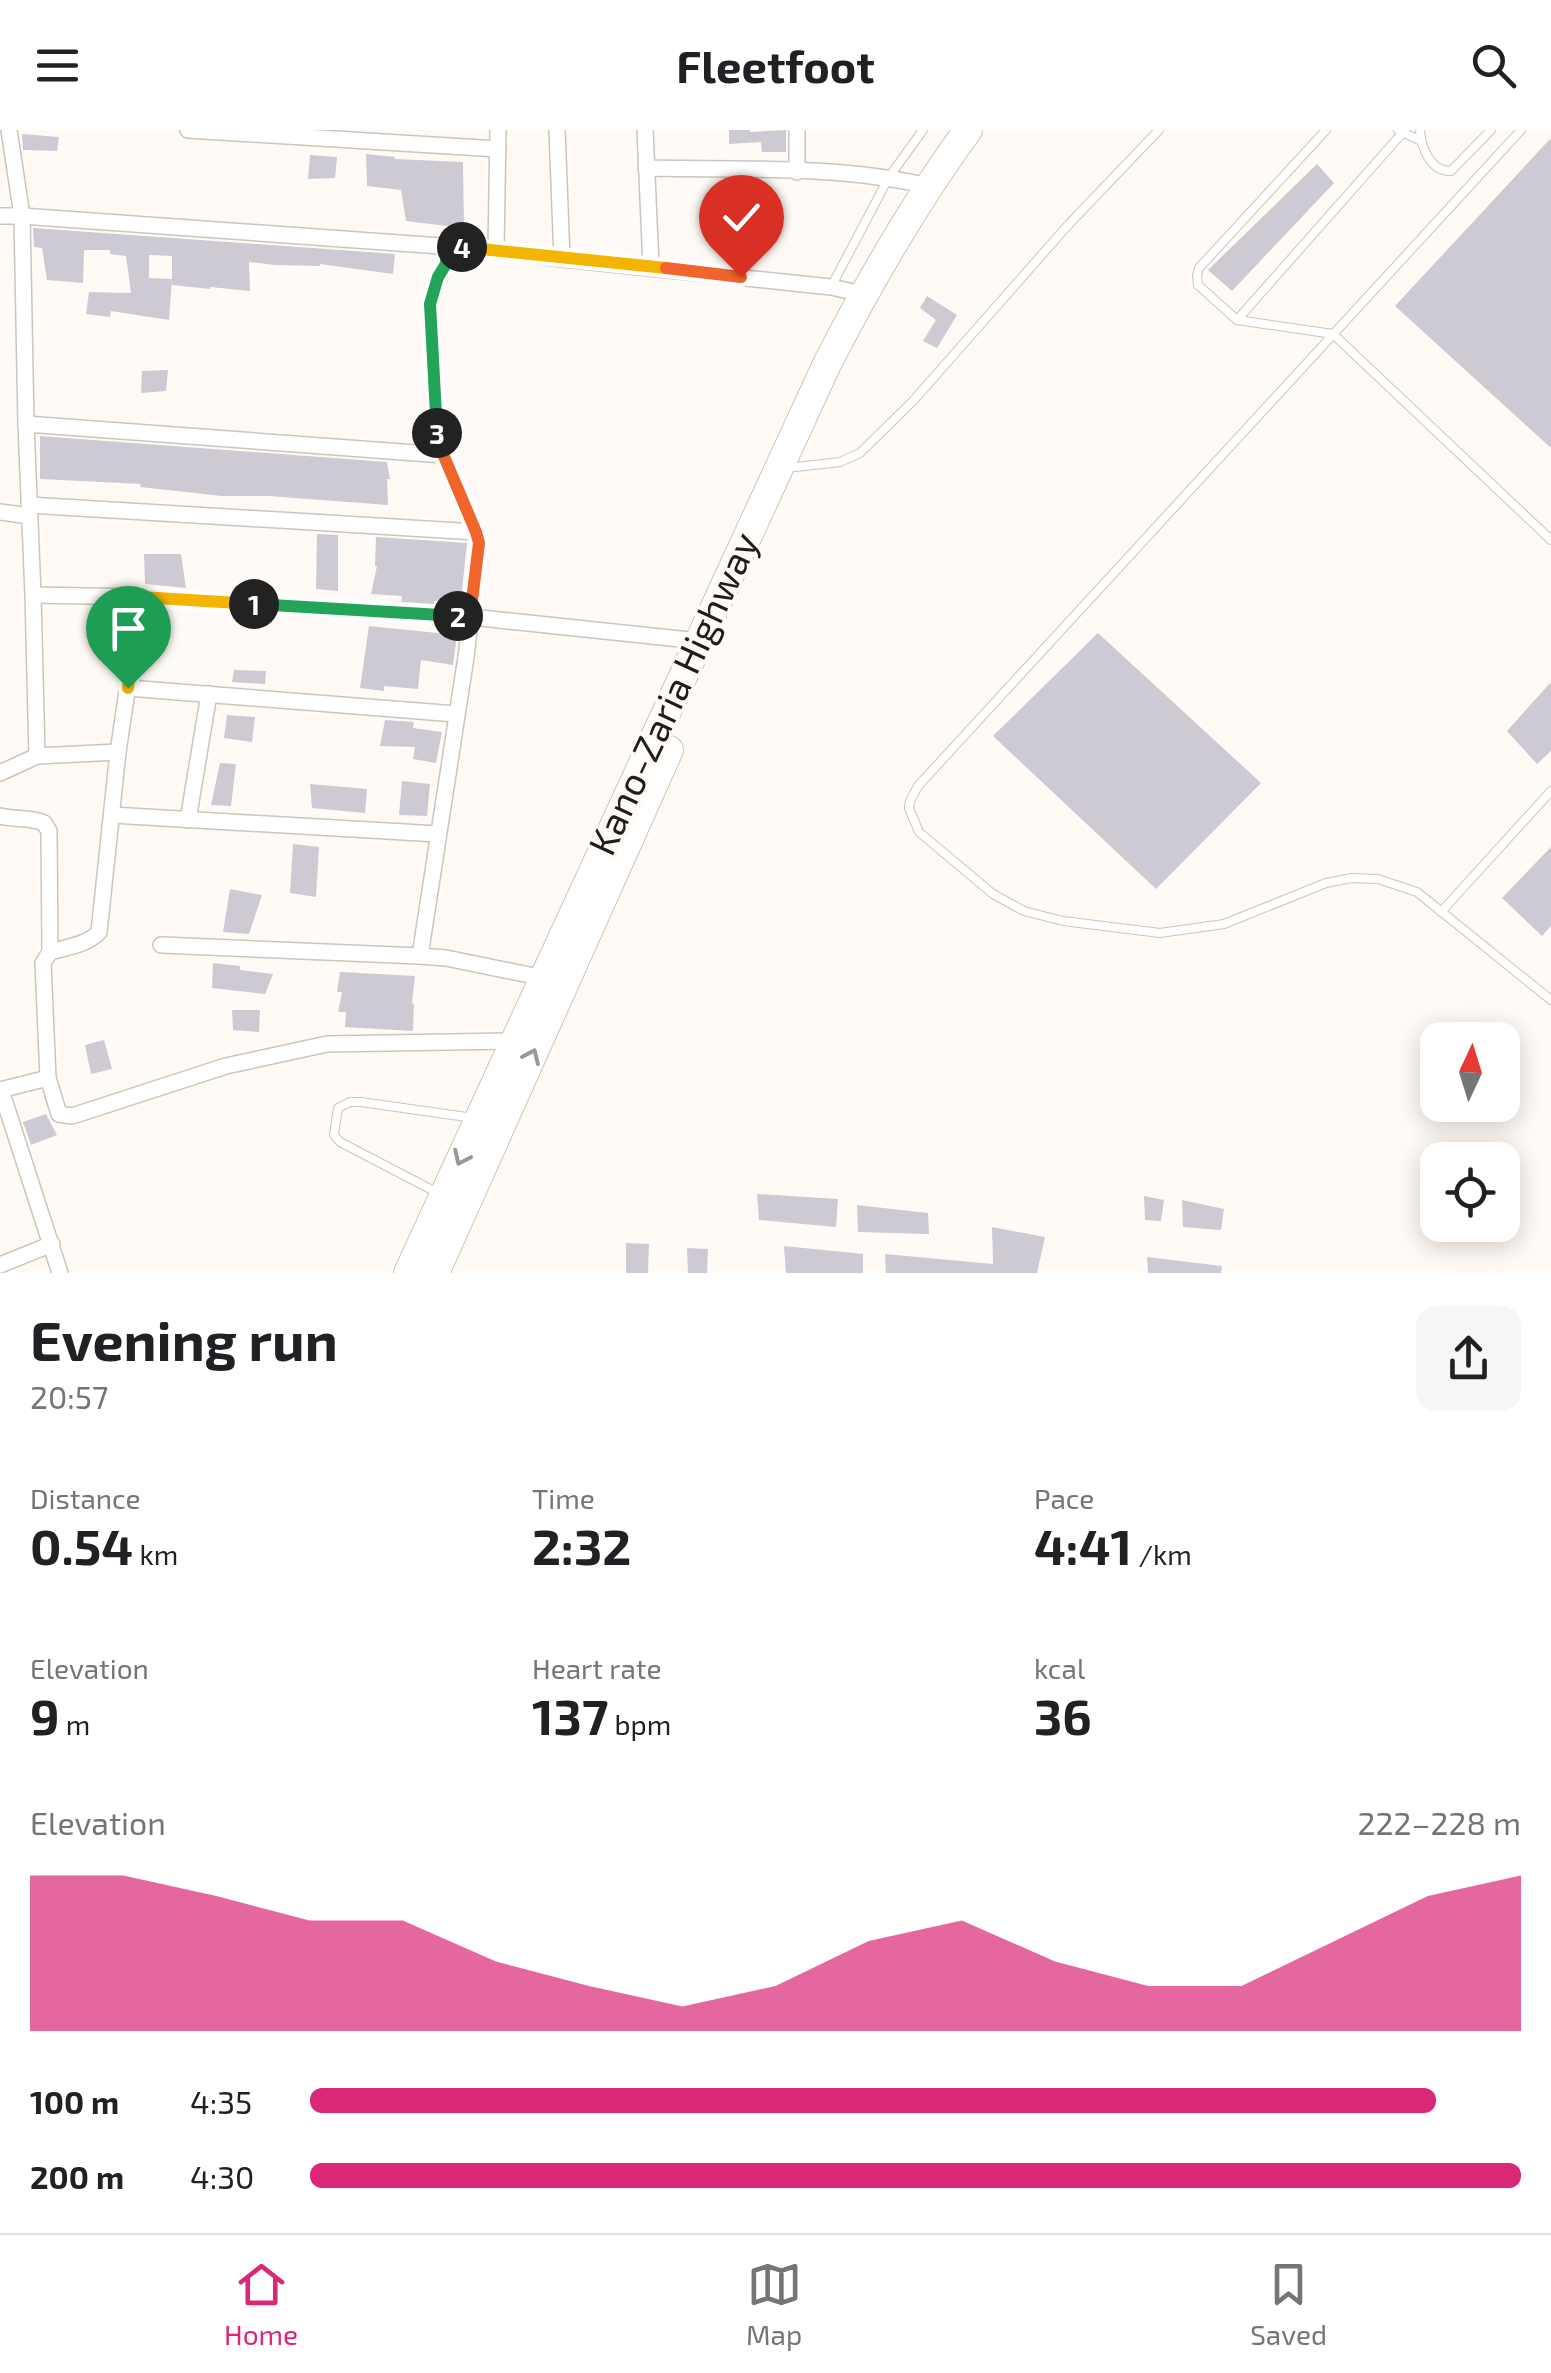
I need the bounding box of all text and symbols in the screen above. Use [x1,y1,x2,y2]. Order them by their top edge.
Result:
icon: menu [30,38,85,93]
text: Fleetfoot [676,38,875,92]
icon: search [1466,38,1521,93]
pin [699,175,784,278]
icon: check [714,190,769,245]
pin: 4 [437,222,487,272]
text: 4 [453,230,471,264]
pin: 3 [412,408,462,458]
text: 3 [429,416,445,450]
street label: Kano-Zaria Highway [577,525,767,862]
pin: 1 [229,579,279,629]
pin [86,586,171,689]
text: 1 [248,587,260,621]
pin: 2 [433,591,483,641]
text: 2 [450,599,466,633]
icon: arrive [101,601,156,656]
north arrow [1420,1022,1520,1122]
map controls [1420,1022,1520,1242]
one-way arrow [520,1048,540,1066]
button: locate [1420,1142,1520,1242]
one-way arrow [453,1148,473,1166]
text: Evening run [30,1306,338,1372]
button: share [1416,1306,1521,1411]
text: 20:57 [30,1377,108,1415]
text: Distance [30,1481,141,1515]
text: Time [532,1481,595,1515]
text: Pace [1034,1481,1094,1515]
text: 0.54 [30,1515,133,1575]
text: 2:32 [532,1515,631,1575]
text: 4:41 [1034,1515,1132,1575]
text: km [133,1537,178,1571]
text: /km [1132,1537,1192,1571]
text: Elevation [30,1651,149,1685]
text: Heart rate [532,1651,662,1685]
text: kcal [1034,1651,1085,1685]
text: 9 [30,1685,60,1745]
text: 137 [532,1685,608,1745]
text: 36 [1034,1685,1092,1745]
text: m [60,1707,90,1741]
text: bpm [608,1707,671,1741]
text: Elevation [30,1803,166,1841]
text: 222–228 m [1358,1803,1521,1841]
text: 100 m [30,2082,119,2120]
text: 4:35 [190,2082,252,2120]
text: 200 m [30,2157,124,2195]
text: 4:30 [190,2157,254,2195]
tab: Home [224,2257,298,2351]
tab: Map [746,2257,802,2351]
tab: Saved [1250,2257,1327,2351]

